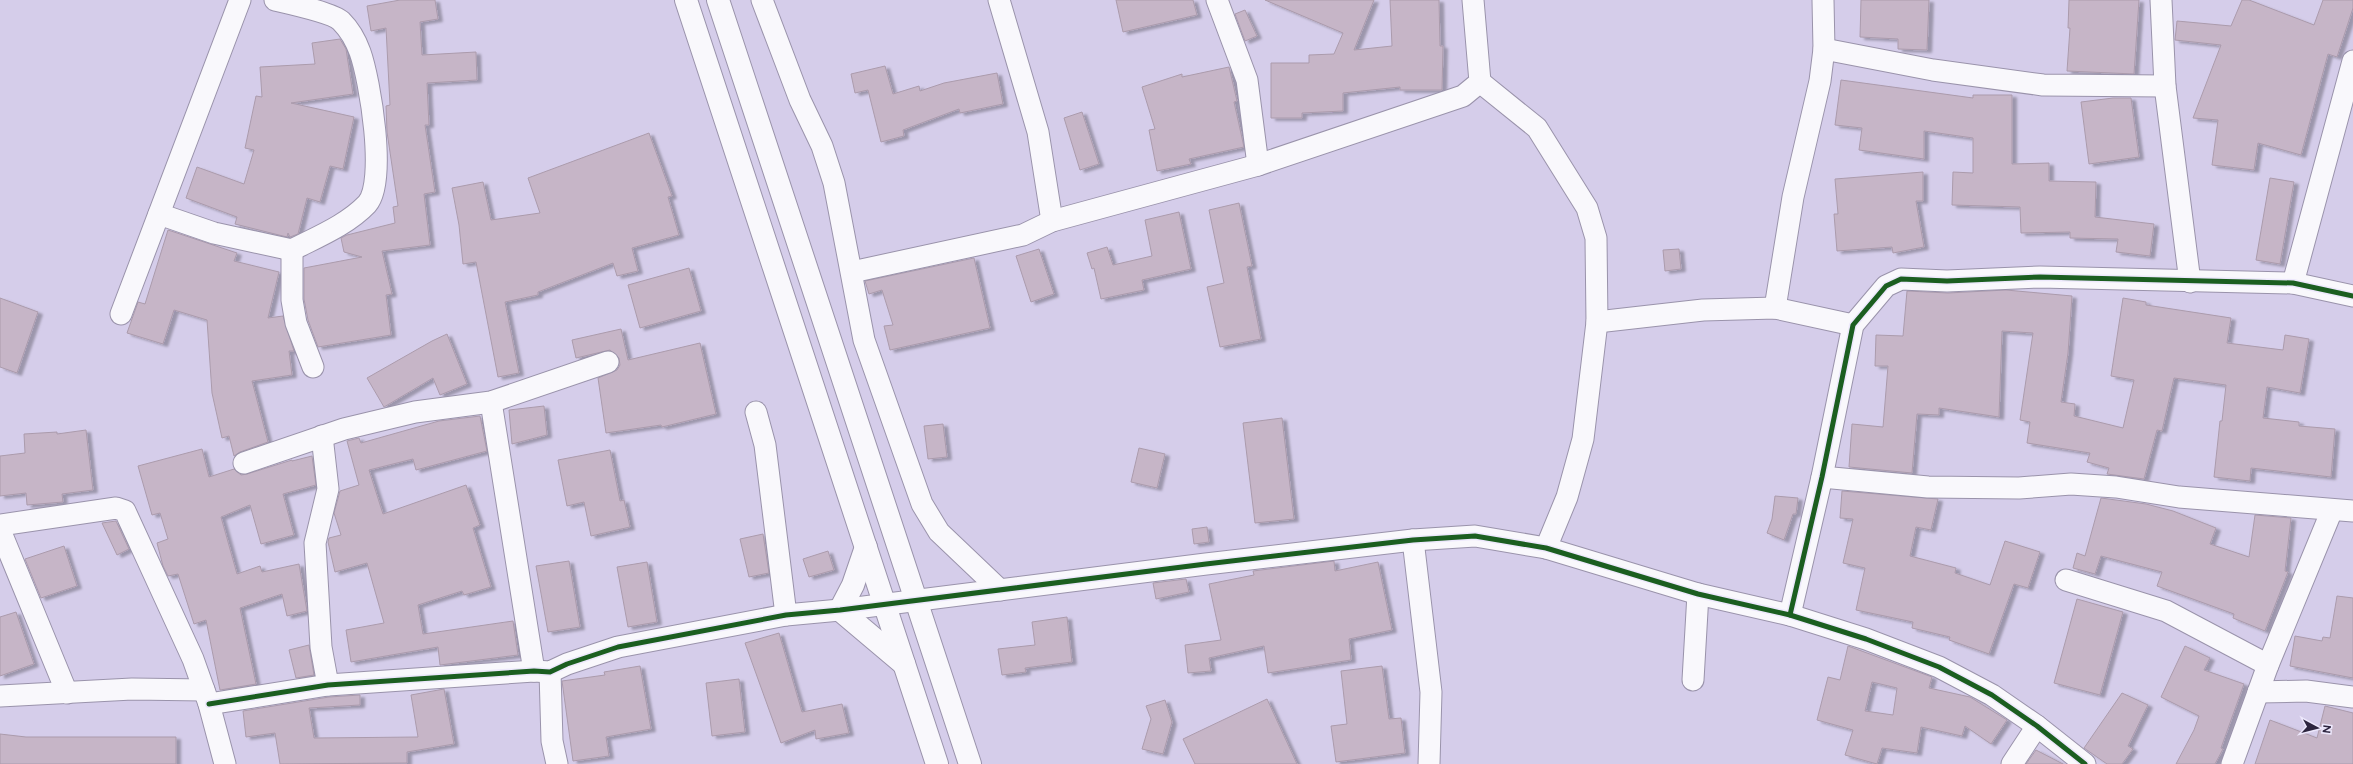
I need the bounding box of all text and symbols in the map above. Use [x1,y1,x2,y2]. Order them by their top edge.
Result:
north arrow [2297,708,2337,748]
text: N [2319,724,2333,734]

